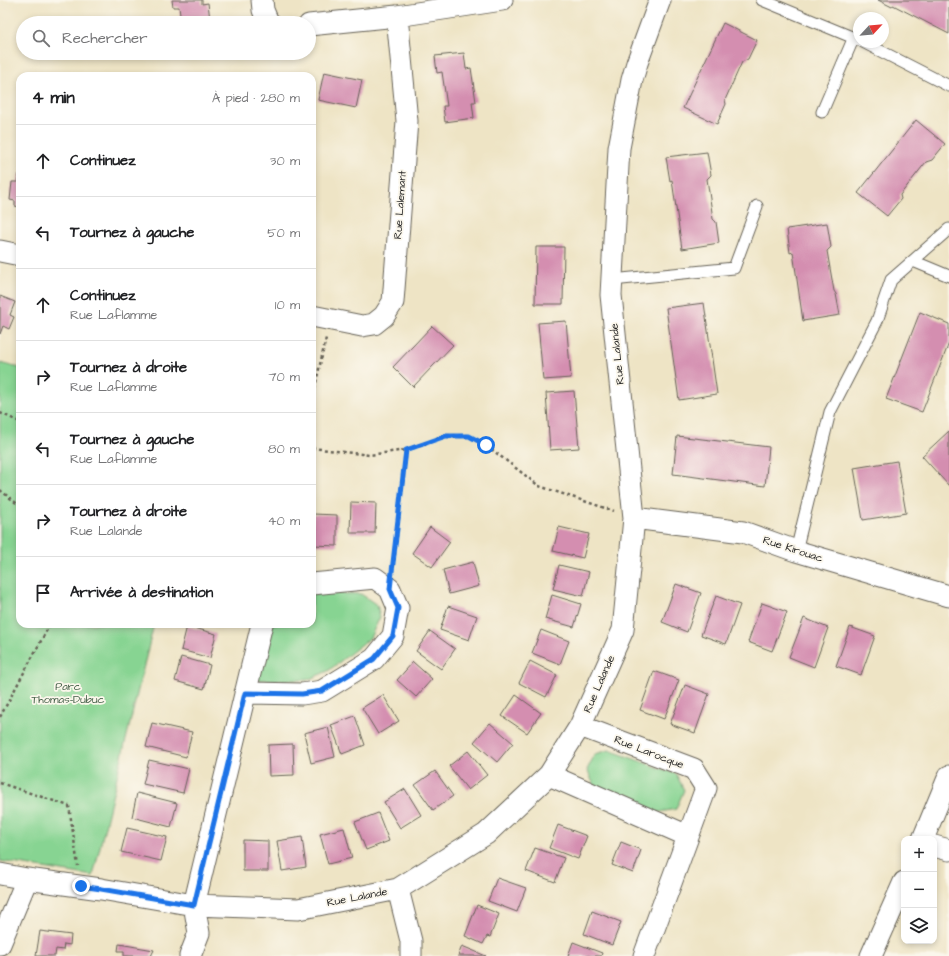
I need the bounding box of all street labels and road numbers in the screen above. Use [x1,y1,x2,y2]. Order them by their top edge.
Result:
street label: Rue Lalemant [390,170,410,240]
street label: Rue Lalande [606,323,628,385]
street label: Rue Kirouac [761,532,825,566]
street label: Rue Lalande [580,653,618,715]
street label: Rue Larocque [612,732,686,772]
street label: Rue Lalande [325,884,389,910]

